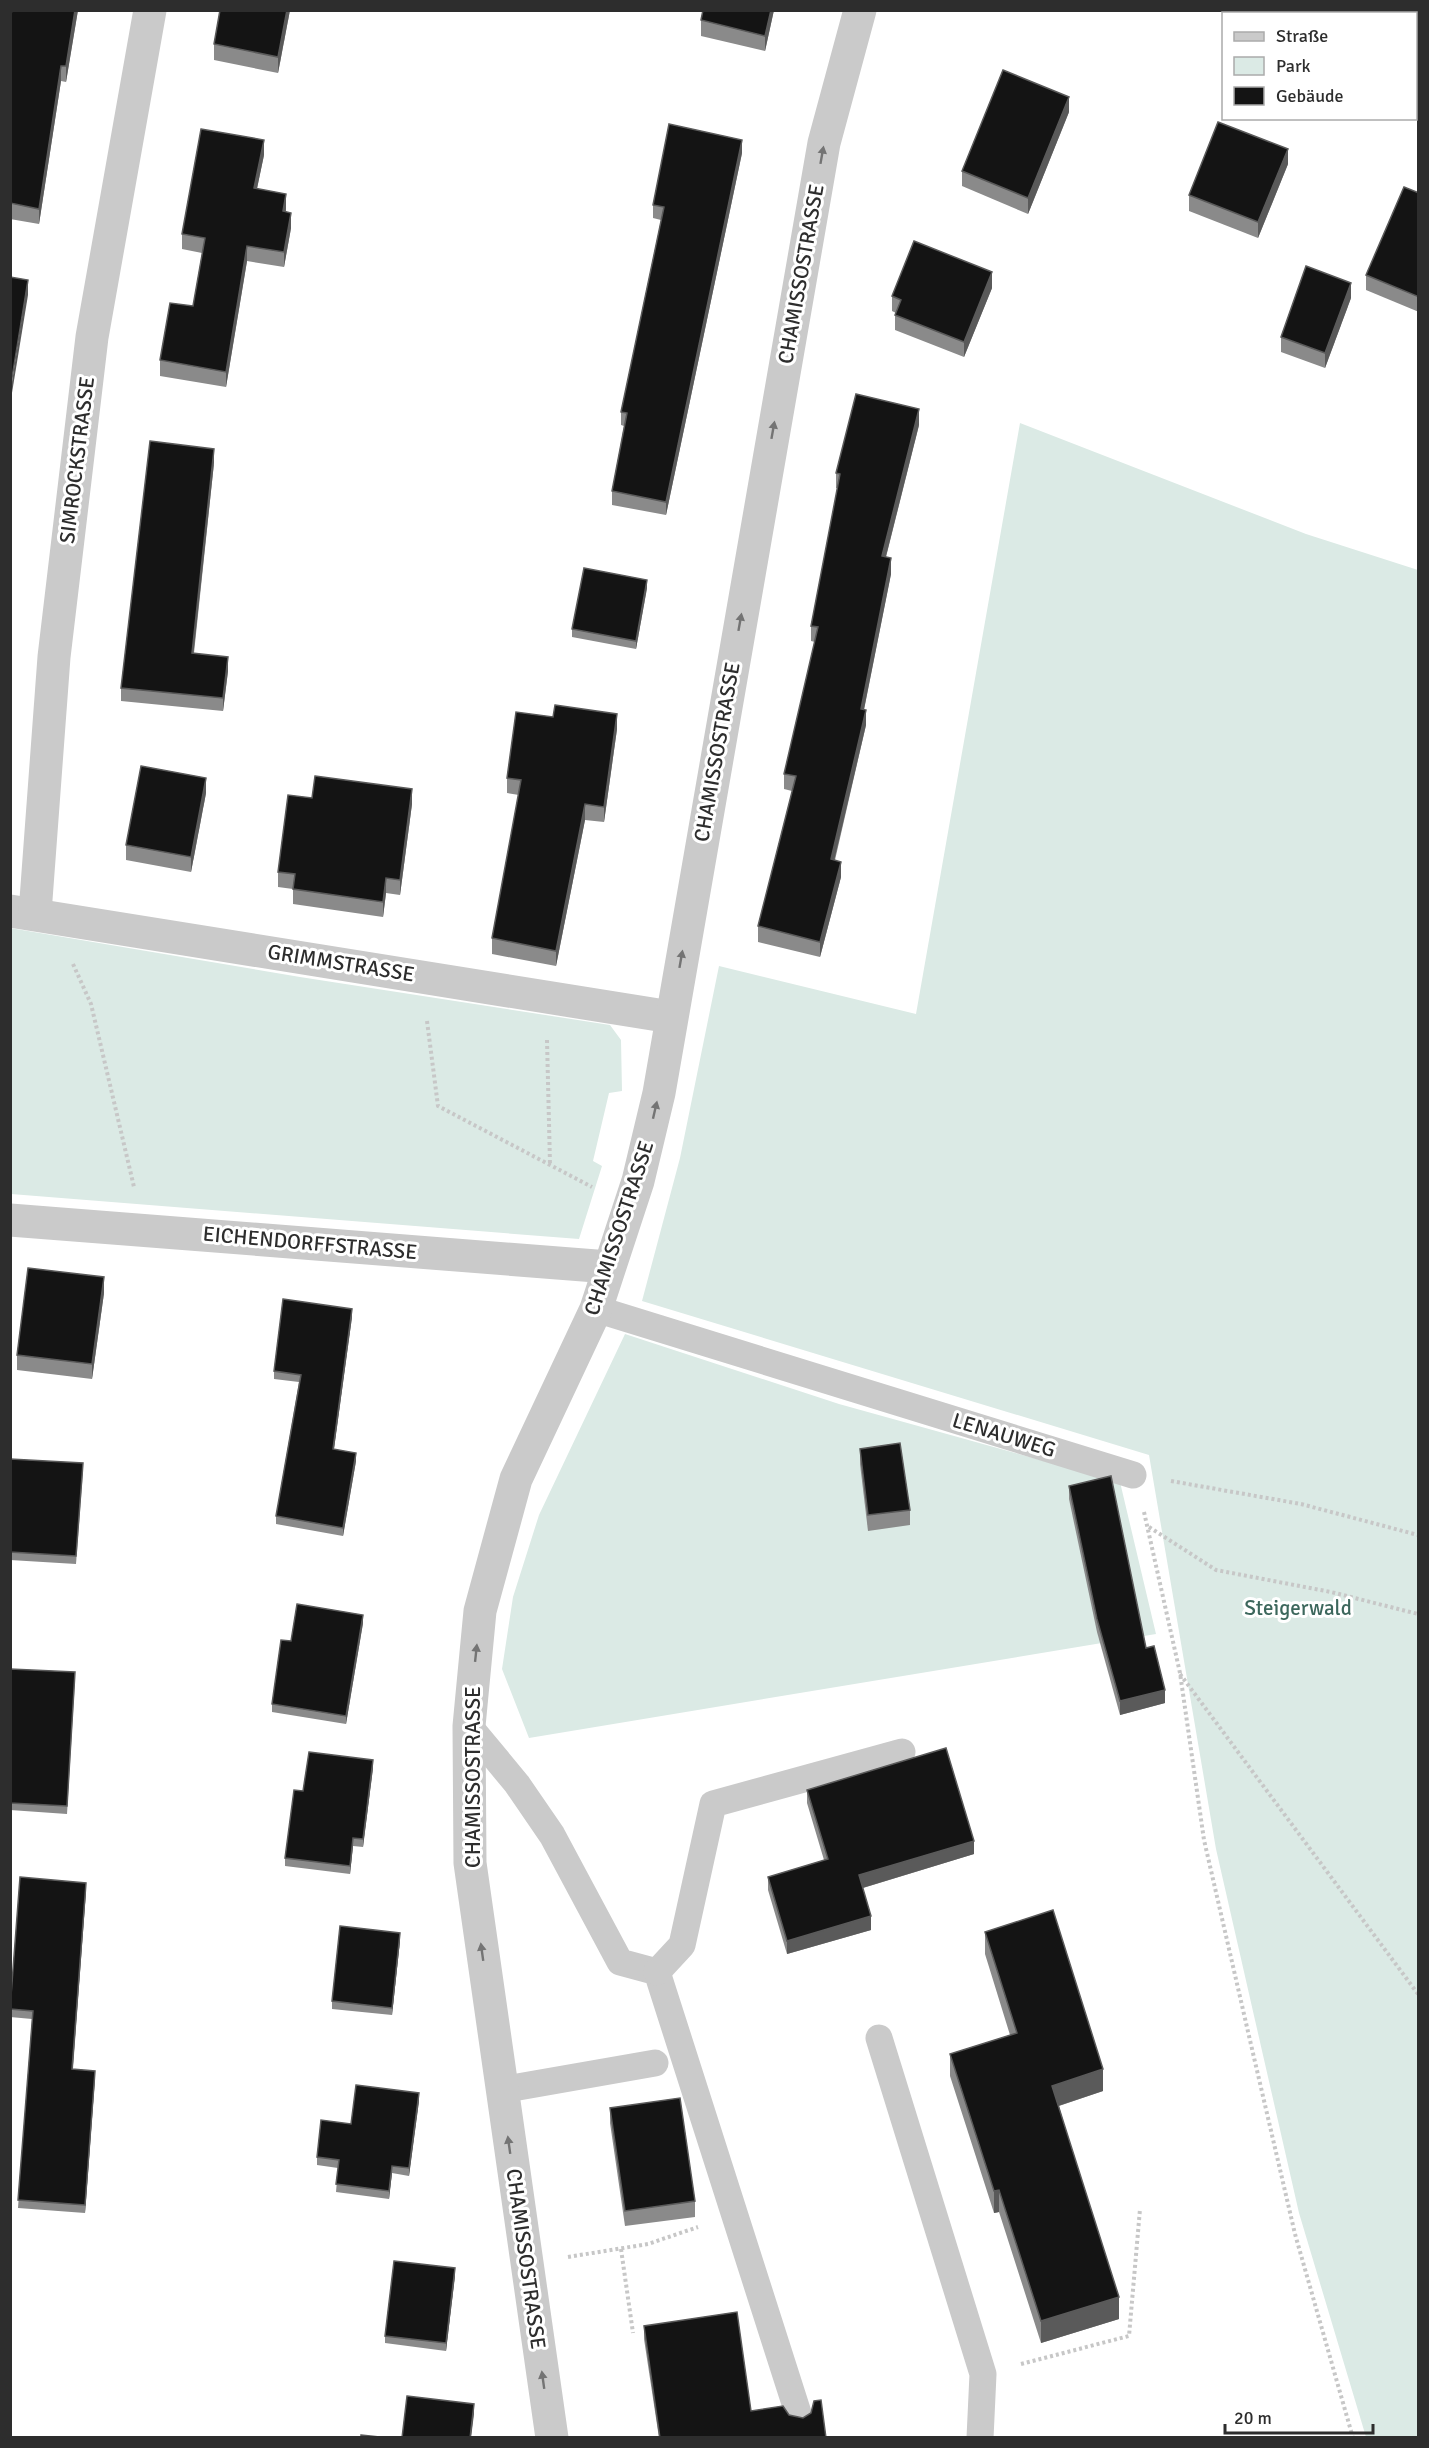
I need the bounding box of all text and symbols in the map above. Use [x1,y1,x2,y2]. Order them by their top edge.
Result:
legend [1222,12,1417,120]
text: Straße [1276,25,1328,47]
text: Park [1276,55,1311,77]
text: Gebäude [1276,85,1344,107]
one-way arrow [818,146,827,165]
street label: CHAMISSOSTRASSE [772,182,830,366]
street label: SIMROCKSTRASSE [54,375,100,545]
one-way arrow [769,421,778,440]
one-way arrow [736,613,745,632]
street label: CHAMISSOSTRASSE [688,660,746,844]
street label: GRIMMSTRASSE [266,939,416,987]
one-way arrow [676,949,685,968]
one-way arrow [650,1101,660,1120]
street label: CHAMISSOSTRASSE [579,1137,659,1319]
street label: EICHENDORFFSTRASSE [202,1221,418,1265]
street label: LENAUWEG [949,1407,1059,1463]
park label: Steigerwald [1244,1595,1352,1621]
one-way arrow [471,1644,481,1663]
street label: CHAMISSOSTRASSE [460,1686,486,1868]
one-way arrow [478,1942,487,1961]
one-way arrow [505,2135,514,2154]
street label: CHAMISSOSTRASSE [500,2167,552,2351]
one-way arrow [539,2370,548,2389]
scale bar [1225,2397,1374,2435]
text: 20 m [1234,2407,1272,2429]

